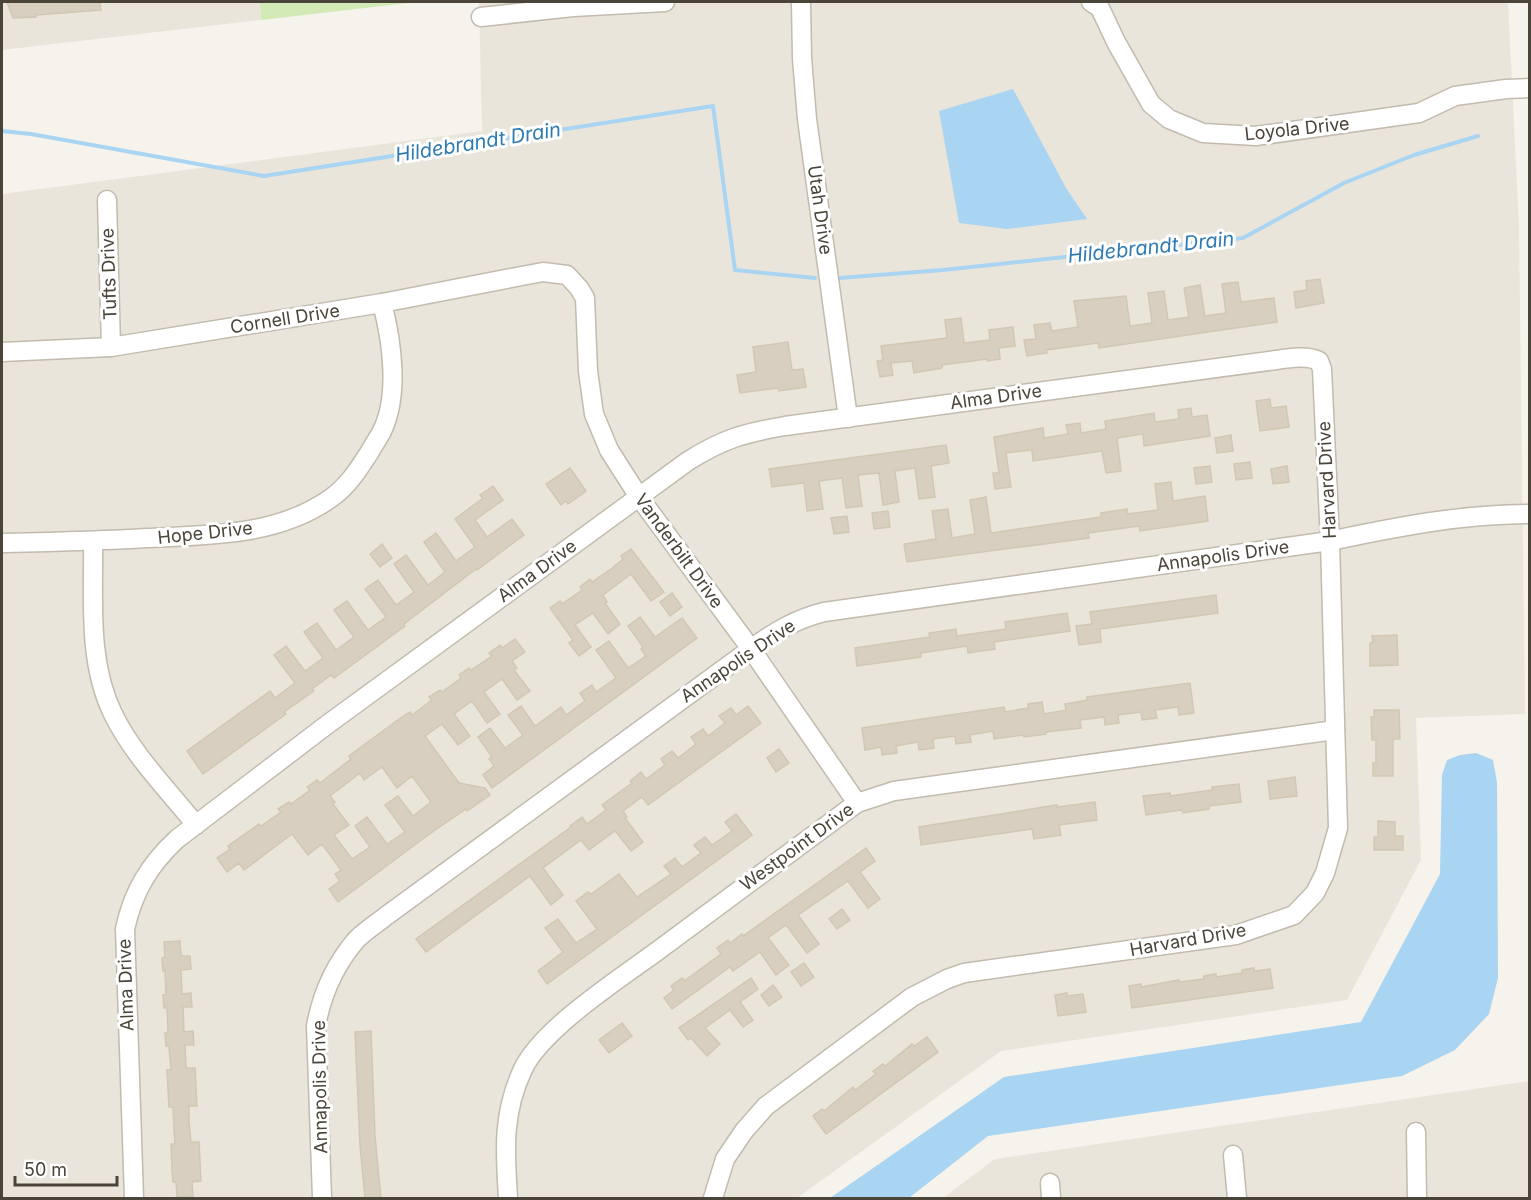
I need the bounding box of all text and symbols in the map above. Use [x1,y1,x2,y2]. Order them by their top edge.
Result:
street label: Loyola Drive [1243,113,1350,144]
water label: Hildebrandt Drain [394,117,562,167]
street label: Utah Drive [804,164,837,256]
water label: Hildebrandt Drain [1067,226,1235,268]
street label: Tufts Drive [96,228,121,320]
street label: Cornell Drive [229,299,341,338]
street label: Alma Drive [949,380,1043,413]
street label: Harvard Drive [1313,421,1340,539]
street label: Vanderbilt Drive [631,489,728,612]
street label: Hope Drive [156,517,253,548]
street label: Alma Drive [493,535,580,606]
street label: Annapolis Drive [1155,536,1291,575]
street label: Annapolis Drive [676,615,799,707]
street label: Westpoint Drive [736,798,858,895]
street label: Harvard Drive [1128,919,1248,960]
street label: Alma Drive [113,938,138,1032]
street label: Annapolis Drive [308,1020,331,1154]
scale bar [15,1149,117,1187]
text: 50 m [24,1159,67,1180]

